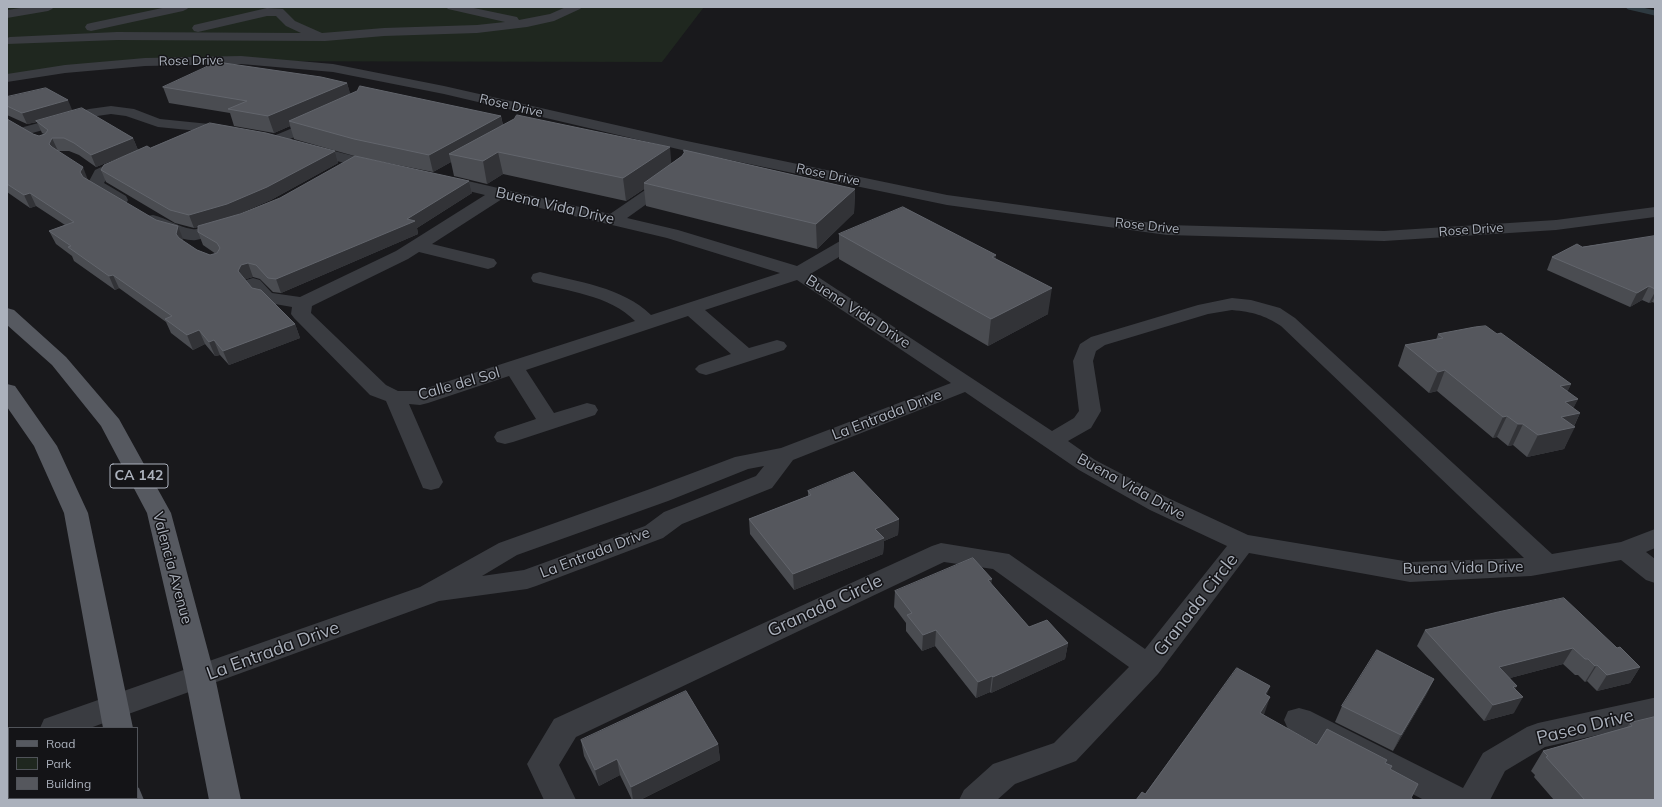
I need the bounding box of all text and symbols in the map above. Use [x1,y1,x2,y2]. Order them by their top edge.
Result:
street label: Rose Drive [159,53,223,69]
street label: Rose Drive [478,91,544,121]
street label: Rose Drive [795,161,861,189]
street label: Buena Vida Drive [494,184,616,228]
street label: Rose Drive [1114,215,1180,237]
street label: Rose Drive [1438,220,1504,240]
street label: Buena Vida Drive [802,272,914,352]
street label: Calle del Sol [416,364,502,404]
street label: La Entrada Drive [829,386,945,444]
street label: Buena Vida Drive [1074,450,1188,524]
road number: CA 142 [110,464,168,488]
street label: Valencia Avenue [148,510,196,626]
street label: La Entrada Drive [537,524,653,582]
street label: Granada Circle [1149,549,1243,661]
street label: Buena Vida Drive [1402,558,1524,578]
street label: Granada Circle [764,570,886,642]
street label: La Entrada Drive [204,617,342,685]
street label: Paseo Drive [1534,705,1636,749]
legend [8,727,138,799]
text: Road [46,736,75,751]
text: Park [46,756,71,771]
text: Building [46,776,91,791]

